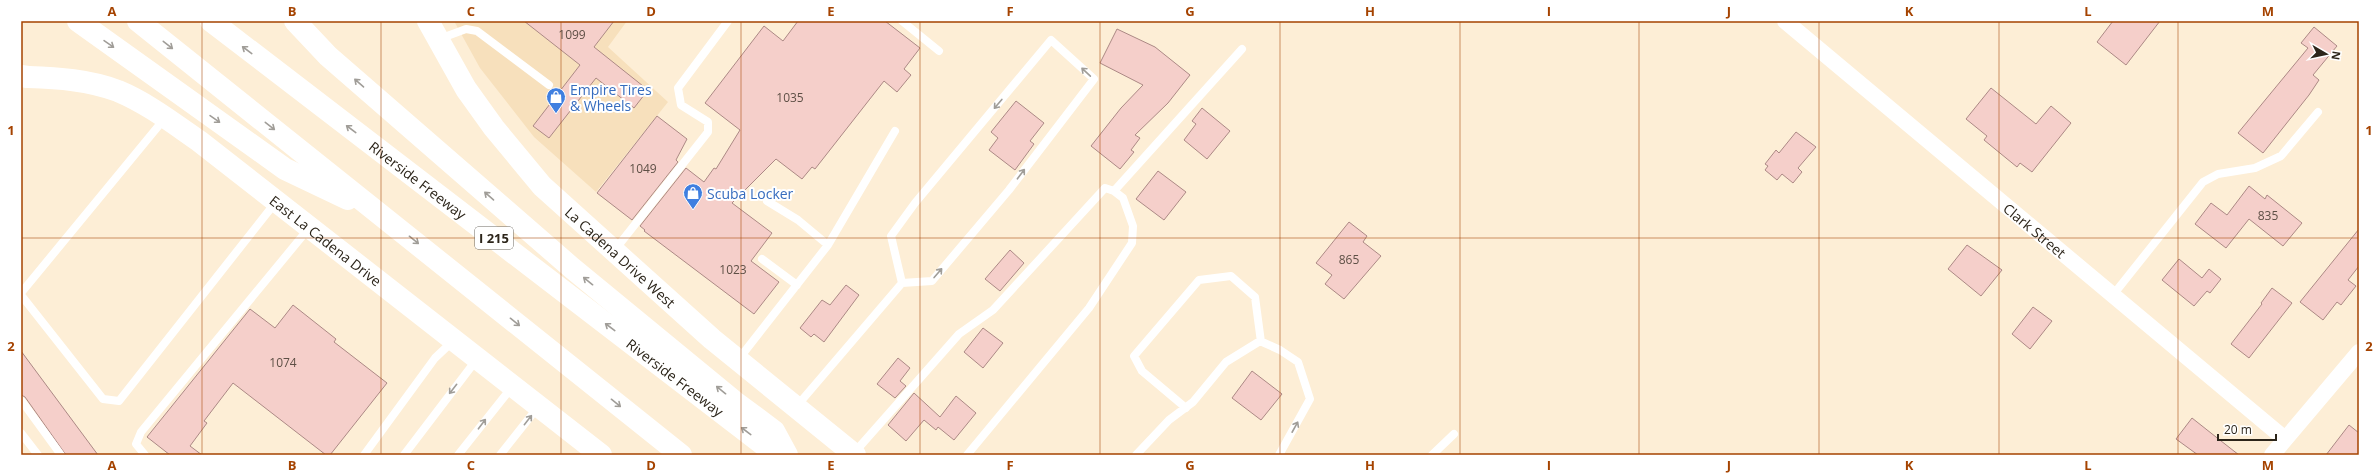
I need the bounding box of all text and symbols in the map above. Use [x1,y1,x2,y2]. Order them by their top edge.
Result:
text: A [108,2,117,20]
text: B [288,2,297,20]
text: C [467,2,475,20]
text: D [646,2,656,20]
text: E [827,2,835,20]
text: F [1006,2,1014,20]
text: G [1185,2,1195,20]
text: H [1365,2,1375,20]
text: I [1547,2,1551,20]
text: J [1726,2,1731,20]
text: K [1905,2,1914,20]
text: L [2084,2,2092,20]
text: M [2262,2,2274,20]
house number: 1099 [558,26,586,43]
north arrow [2306,34,2346,74]
one-way arrow [104,40,115,48]
one-way arrow [163,41,174,50]
one-way arrow [242,46,253,54]
text: N [2328,50,2344,61]
one-way arrow [1081,67,1091,77]
one-way arrow [354,79,364,88]
place label: Empire Tires & Wheels [570,80,652,115]
shop icon: Empire Tires & Wheels [545,86,567,114]
house number: 1035 [776,89,804,106]
one-way arrow [994,98,1003,109]
one-way arrow [210,115,221,123]
text: 1 [7,121,15,139]
text: 1 [2365,121,2373,139]
one-way arrow [265,122,276,130]
one-way arrow [345,125,356,133]
street label: Riverside Freeway [366,137,471,224]
house number: 1049 [629,160,657,177]
one-way arrow [1017,168,1026,179]
shop icon: Scuba Locker [682,182,704,210]
place label: Scuba Locker [707,184,794,203]
street label: East La Cadena Drive [266,191,386,290]
one-way arrow [484,192,494,201]
street label: Clark Street [2000,198,2070,262]
street label: La Cadena Drive West [561,202,680,311]
house number: 835 [2258,207,2278,224]
road number: I 215 [475,227,513,249]
one-way arrow [409,235,419,244]
house number: 865 [1339,251,1359,268]
house number: 1023 [719,261,747,278]
one-way arrow [933,268,942,279]
one-way arrow [582,276,593,285]
one-way arrow [510,317,521,326]
one-way arrow [604,323,615,331]
street label: Riverside Freeway [623,334,728,421]
text: 2 [7,337,15,355]
text: 2 [2365,337,2373,355]
house number: 1074 [269,354,297,371]
one-way arrow [449,384,457,395]
one-way arrow [715,385,726,394]
one-way arrow [611,399,622,408]
one-way arrow [524,414,532,425]
scale bar [2218,416,2276,442]
one-way arrow [478,419,486,430]
one-way arrow [1291,421,1299,433]
text: 20 m [2224,421,2252,438]
one-way arrow [741,427,752,436]
text: A [108,456,117,474]
text: B [288,456,297,474]
text: C [467,456,475,474]
text: D [646,456,656,474]
text: E [827,456,835,474]
text: F [1006,456,1014,474]
text: G [1185,456,1195,474]
text: H [1365,456,1375,474]
text: I [1547,456,1551,474]
text: J [1726,456,1731,474]
text: K [1905,456,1914,474]
text: L [2084,456,2092,474]
text: M [2262,456,2274,474]

